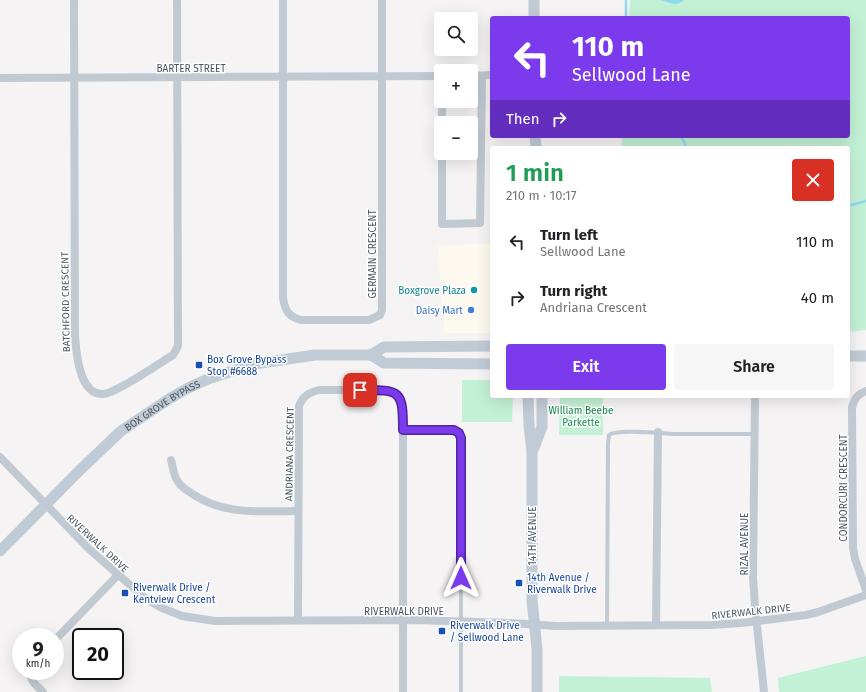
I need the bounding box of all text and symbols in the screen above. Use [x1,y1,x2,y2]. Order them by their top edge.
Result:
map controls [434,12,478,160]
button: search [434,12,478,56]
text: 110 m [572,30,644,63]
icon: left [506,32,558,84]
street label: BARTER STREET [156,63,226,75]
button: + [434,64,478,108]
text: Sellwood Lane [572,64,691,86]
icon: right [548,108,570,130]
text: Then [506,110,540,128]
button: − [434,116,478,160]
text: 1 min [506,159,564,187]
button: close [792,159,834,201]
text: 210 m · 10:17 [506,188,576,203]
street label: GERMAIN CRESCENT [367,209,379,298]
text: Turn left [540,226,598,244]
icon: left [506,231,528,253]
text: 110 m [796,233,834,251]
text: Sellwood Lane [540,244,626,259]
street label: BATCHFORD CRESCENT [59,251,73,352]
text: Turn right [540,282,607,300]
place label: Boxgrove Plaza [398,285,466,297]
marker: Boxgrove Plaza [469,285,479,295]
icon: right [506,287,528,309]
text: 40 m [801,289,834,307]
text: Andriana Crescent [540,300,647,315]
place label: Daisy Mart [416,305,463,317]
marker: Daisy Mart [466,305,476,315]
button: Exit [506,344,666,390]
button: Share [674,344,834,390]
place label: Box Grove Bypass Stop #6688 [207,354,287,378]
marker: Box Grove Bypass Stop #6688 [194,360,204,370]
pin [343,373,377,407]
street label: BOX GROVE BYPASS [123,378,203,434]
icon: arrive [349,379,371,401]
park label: William Beebe Parkette [549,405,613,429]
street label: ANDRIANA CRESCENT [283,406,297,501]
street label: CONDORCURI CRESCENT [838,433,850,542]
street label: 14TH AVENUE [527,506,539,566]
street label: RIVERWALK DRIVE [64,512,131,575]
street label: RIZAL AVENUE [739,513,751,575]
position arrow [440,557,482,599]
place label: 14th Avenue / Riverwalk Drive [527,572,597,596]
marker: 14th Avenue / Riverwalk Drive [514,578,524,588]
place label: Riverwalk Drive / Kentview Crescent [133,582,216,606]
marker: Riverwalk Drive / Kentview Crescent [120,588,130,598]
street label: RIVERWALK DRIVE [711,602,791,622]
street label: RIVERWALK DRIVE [364,606,444,618]
place label: Riverwalk Drive / Sellwood Lane [450,620,524,644]
marker: Riverwalk Drive / Sellwood Lane [437,626,447,636]
speed limit sign: 20 [72,628,124,680]
text: 9 [32,637,44,661]
text: km/h [26,658,50,670]

